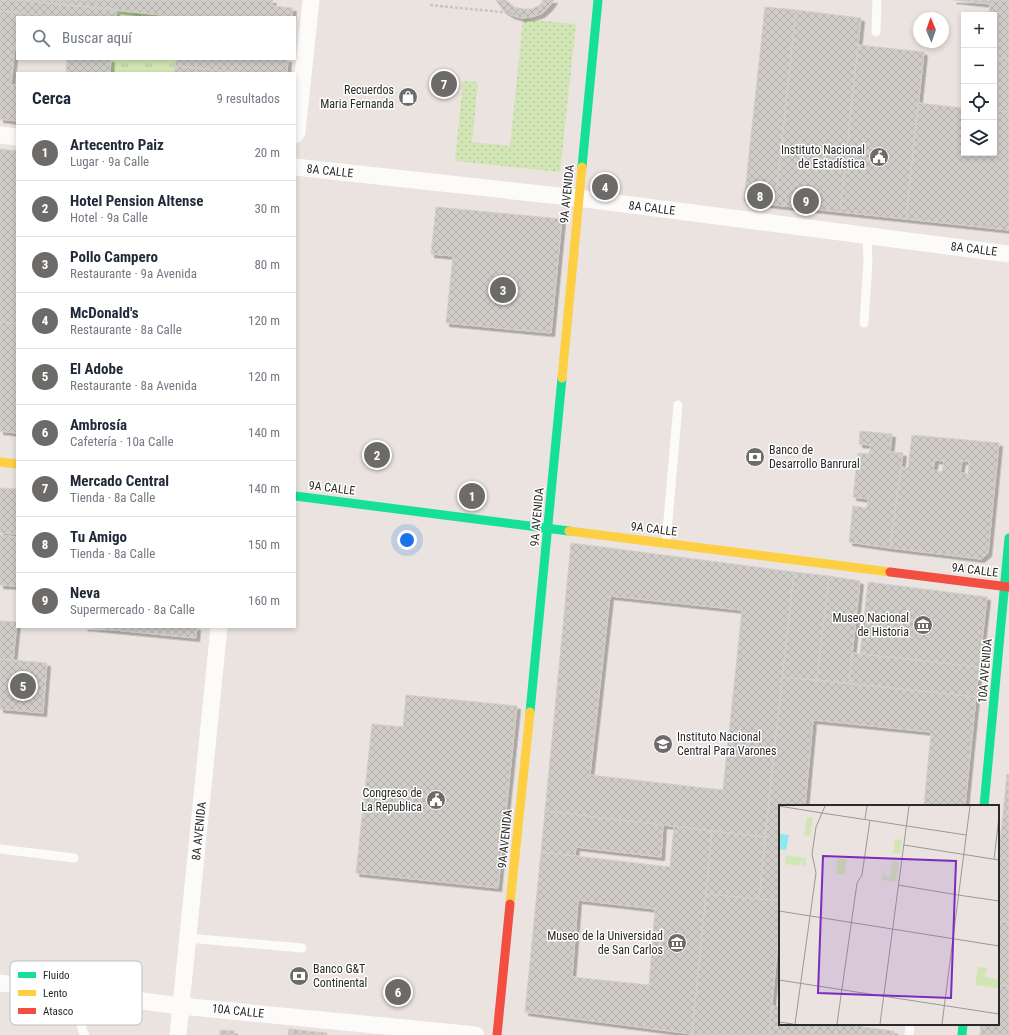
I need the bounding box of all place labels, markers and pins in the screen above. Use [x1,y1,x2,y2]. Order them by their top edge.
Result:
pin: 7 [431,69,457,99]
place label: Recuerdos Maria Fernanda [320,83,394,111]
shop icon: Recuerdos Maria Fernanda [397,86,419,108]
place label: Instituto Nacional de Estadística [781,143,865,171]
public building icon: Instituto Nacional de Estadística [868,146,890,168]
pin: 4 [592,172,618,202]
pin: 8 [747,181,773,211]
pin: 9 [793,186,819,216]
pin: 3 [490,275,516,305]
pin: 2 [364,440,390,470]
place label: Banco de Desarrollo Banrural [769,443,860,471]
bank icon: Banco de Desarrollo Banrural [744,446,766,468]
pin: 1 [459,481,485,511]
place label: Museo Nacional de Historia [832,611,909,639]
museum icon: Museo Nacional de Historia [912,614,934,636]
pin: 5 [10,671,36,701]
place label: Instituto Nacional Central Para Varones [677,730,776,758]
school or university icon: Instituto Nacional Central Para Varones [652,733,674,755]
place label: Congreso de La Republica [361,786,422,814]
public building icon: Congreso de La Republica [425,789,447,811]
place label: Museo de la Universidad de San Carlos [547,929,663,957]
museum icon: Museo de la Universidad de San Carlos [666,932,688,954]
place label: Banco G&T Continental [313,962,367,990]
bank icon: Banco G&T Continental [288,965,310,987]
pin: 6 [385,977,411,1007]

